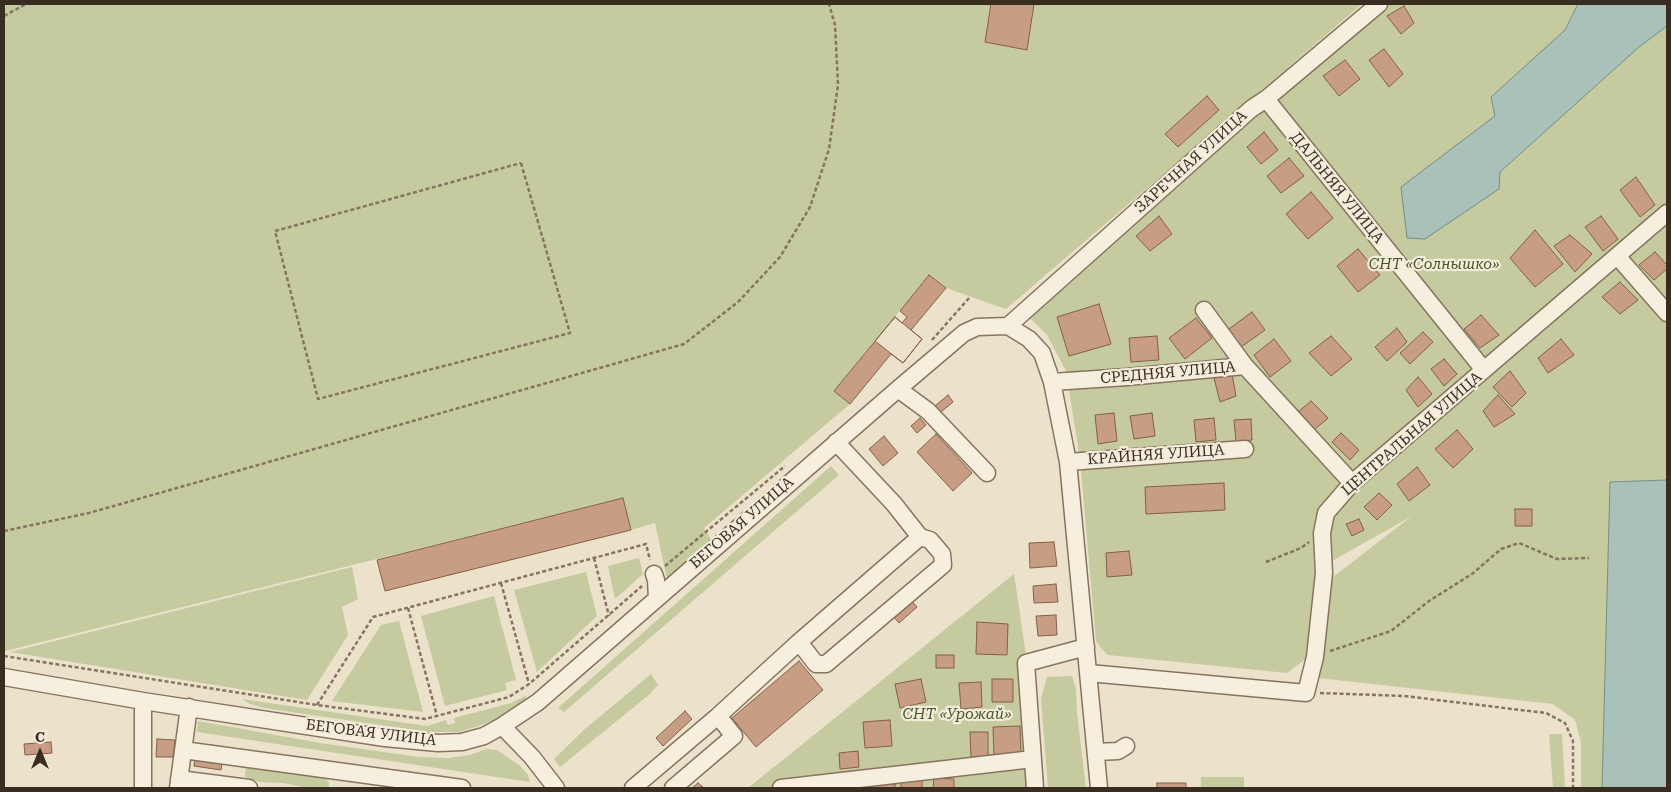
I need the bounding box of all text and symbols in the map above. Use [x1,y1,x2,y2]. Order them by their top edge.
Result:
street label: ЗАРЕЧНАЯ УЛИЦА [1131,107,1251,217]
street label: ДАЛЬНЯЯ УЛИЦА [1286,129,1388,247]
park label: СНТ «Солнышко» [1369,256,1499,274]
street label: СРЕДНЯЯ УЛИЦА [1100,358,1236,388]
street label: ЦЕНТРАЛЬНАЯ УЛИЦА [1338,368,1486,500]
street label: КРАЙНЯЯ УЛИЦА [1087,441,1225,469]
street label: БЕГОВАЯ УЛИЦА [687,473,797,573]
park label: СНТ «Урожай» [903,706,1011,724]
street label: БЕГОВАЯ УЛИЦА [305,716,437,750]
north arrow [15,727,65,777]
text: С [35,729,45,745]

